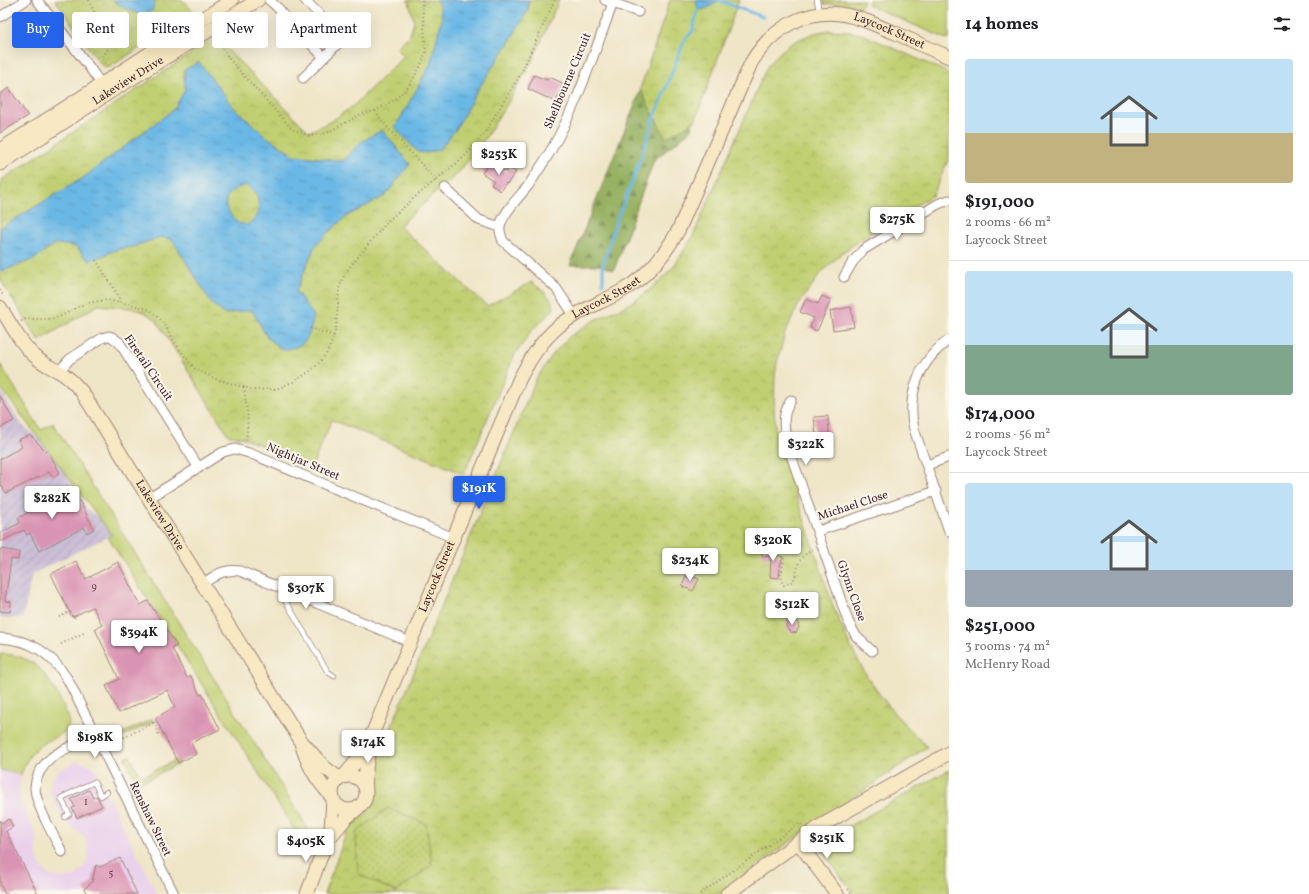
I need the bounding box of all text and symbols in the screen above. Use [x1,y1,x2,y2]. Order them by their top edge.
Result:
street label: Laycock Street [852,9,927,53]
chip: Buy [12,12,64,48]
chip: Rent [72,12,129,48]
chip: Filters [137,12,204,48]
chip: New [212,12,268,48]
chip: Apartment [276,12,371,48]
text: 14 homes [965,13,1039,36]
icon: filters [1271,13,1293,35]
street label: Shellbourne Circuit [540,30,596,132]
street label: Lakeview Drive [90,52,167,109]
icon: home [1093,85,1165,157]
pin: $253K [471,142,527,176]
text: $253K [481,146,517,164]
text: $191,000 [965,191,1034,214]
pin: $275K [869,207,925,241]
text: $275K [879,211,915,229]
text: 2 rooms · 66 m² [965,214,1051,232]
text: Laycock Street [965,232,1047,250]
street label: Laycock Street [569,273,644,323]
icon: home [1093,297,1165,369]
street label: Firetail Circuit [120,332,176,404]
text: $174,000 [965,403,1035,426]
text: 2 rooms · 56 m² [965,426,1050,444]
pin: $322K [778,432,834,466]
text: $322K [788,436,824,454]
street label: Nightjar Street [264,439,342,485]
text: Laycock Street [965,444,1047,462]
pin: $191K [451,476,507,510]
street label: Lakeview Drive [131,477,188,554]
text: $191K [462,480,496,498]
pin: $282K [24,486,80,520]
street label: Michael Close [816,487,891,525]
text: $282K [33,490,71,508]
icon: home [1093,509,1165,581]
pin: $320K [745,528,801,562]
text: $320K [754,532,792,550]
street label: Laycock Street [415,539,459,615]
pin: $234K [662,548,718,582]
text: $234K [671,552,709,570]
street label: Glynn Close [833,558,870,624]
pin: $307K [278,576,334,610]
house number: 9 [91,580,97,594]
text: $307K [287,580,325,598]
pin: $512K [764,592,820,626]
text: $512K [775,596,809,614]
text: $251,000 [965,615,1035,638]
pin: $394K [111,620,167,654]
text: $394K [120,624,158,642]
text: 3 rooms · 74 m² [965,638,1050,656]
text: McHenry Road [965,656,1050,674]
pin: $198K [67,725,123,759]
text: $198K [77,729,113,747]
pin: $174K [340,730,396,764]
text: $174K [351,734,385,752]
street label: Renshaw Street [125,779,175,859]
house number: 1 [84,795,88,809]
pin: $251K [799,826,855,860]
pin: $405K [278,829,334,863]
text: $251K [810,830,844,848]
text: $405K [287,833,325,851]
house number: 5 [109,866,114,880]

